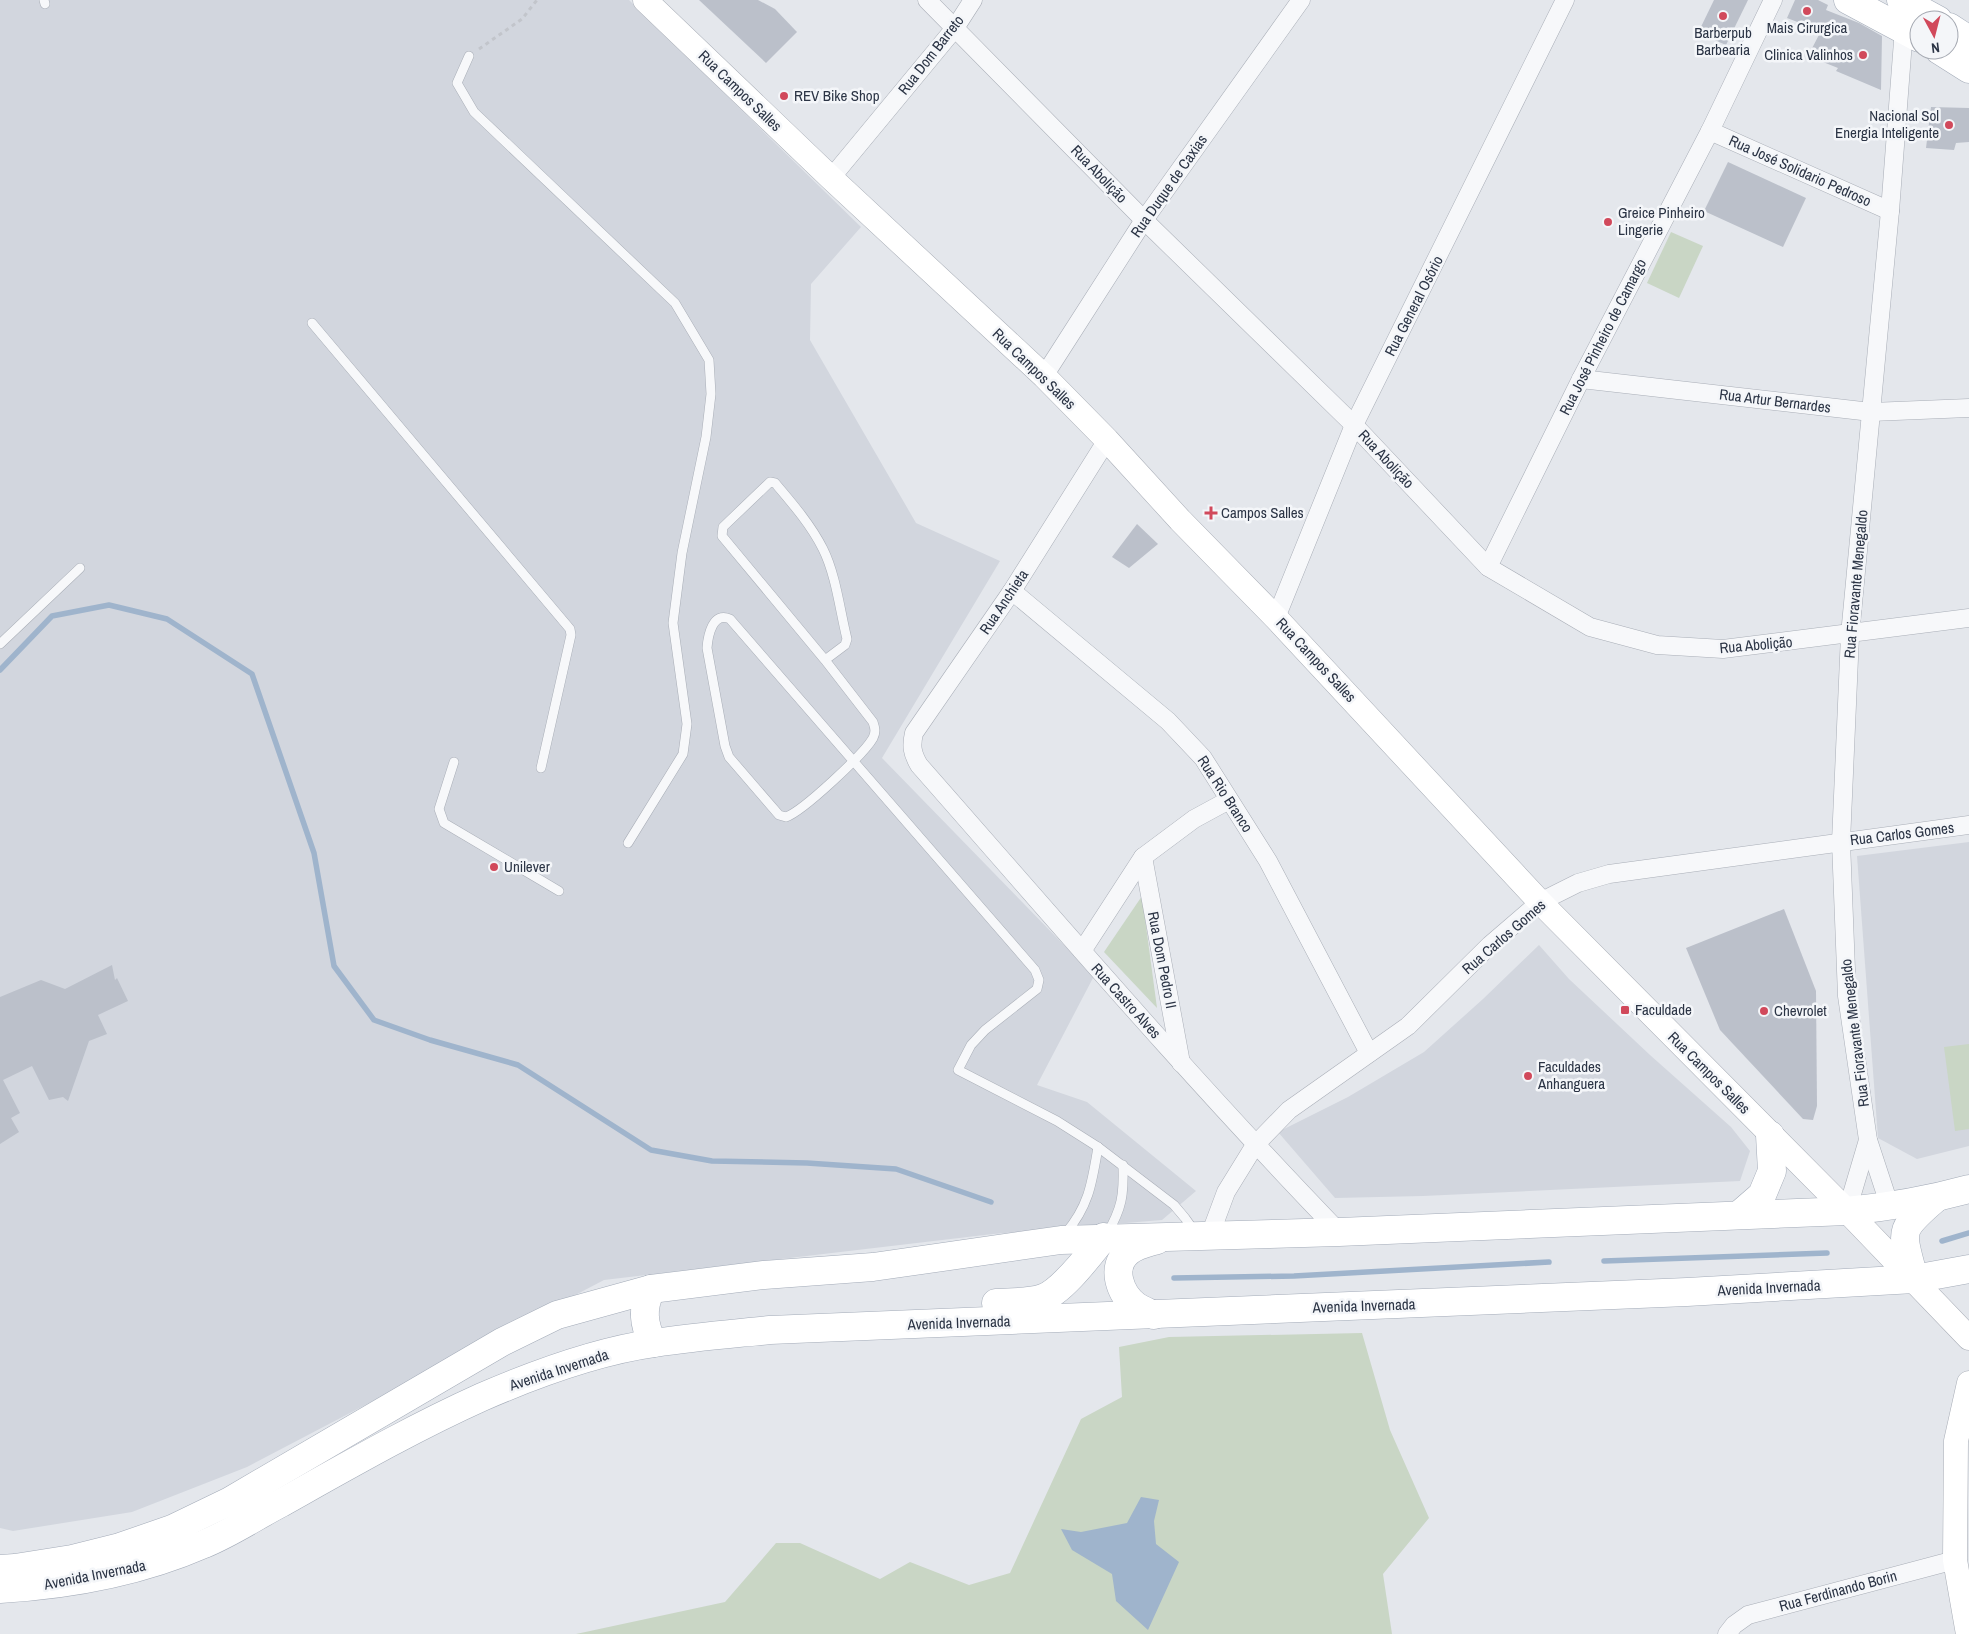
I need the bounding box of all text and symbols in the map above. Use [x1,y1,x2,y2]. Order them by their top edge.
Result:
marker: Mais Cirurgica [1801,5,1813,17]
street label: Rua Dom Barreto [893,10,968,99]
marker: Barberpub Barbearia [1717,10,1729,22]
north arrow [1909,10,1959,60]
place label: Mais Cirurgica [1767,17,1847,38]
place label: Barberpub Barbearia [1694,22,1752,60]
text: N [1930,38,1941,57]
place label: Clinica Valinhos [1764,44,1853,65]
street label: Rua Campos Salles [694,45,787,136]
marker: Clinica Valinhos [1857,49,1869,61]
place label: REV Bike Shop [794,85,880,106]
marker: REV Bike Shop [778,90,790,102]
place label: Nacional Sol Energia Inteligente [1835,105,1939,143]
marker: Nacional Sol Energia Inteligente [1943,119,1955,131]
street label: Rua Duque de Caxias [1125,130,1212,241]
street label: Rua José Solidario Pedroso [1726,130,1875,211]
street label: Rua Abolição [1066,140,1132,207]
place label: Greice Pinheiro Lingerie [1618,202,1705,240]
marker: Greice Pinheiro Lingerie [1602,216,1614,228]
street label: Rua General Osório [1379,252,1448,360]
street label: Rua José Pinheiro de Camargo [1554,255,1651,419]
street label: Rua Campos Salles [988,323,1081,414]
street label: Rua Artur Bernardes [1718,383,1832,418]
street label: Rua Abolição [1354,425,1419,493]
place label: Campos Salles [1221,502,1304,523]
marker: Campos Salles [1205,507,1217,519]
street label: Rua Fioravante Menegaldo [1839,509,1872,659]
street label: Rua Anchieta [974,565,1033,638]
street label: Rua Campos Salles [1272,613,1361,707]
street label: Rua Abolição [1719,631,1793,658]
street label: Rua Rio Branco [1193,751,1258,836]
street label: Rua Carlos Gomes [1849,817,1955,850]
place label: Unilever [504,856,550,877]
marker: Unilever [488,861,500,873]
street label: Rua Carlos Gomes [1457,894,1550,979]
street label: Rua Dom Pedro II [1143,910,1182,1010]
street label: Rua Castro Alves [1087,958,1166,1043]
street label: Rua Fioravante Menegaldo [1835,958,1874,1108]
place label: Faculdade [1635,999,1692,1020]
place label: Chevrolet [1774,1000,1827,1021]
marker: Faculdade [1619,1004,1631,1016]
marker: Chevrolet [1758,1005,1770,1017]
street label: Rua Campos Salles [1663,1027,1755,1119]
place label: Faculdades Anhanguera [1537,1056,1605,1094]
marker: Faculdades Anhanguera [1522,1070,1534,1082]
street label: Avenida Invernada [1716,1274,1821,1301]
street label: Avenida Invernada [1311,1293,1416,1318]
street label: Avenida Invernada [906,1310,1011,1335]
street label: Avenida Invernada [506,1344,611,1396]
street label: Avenida Invernada [41,1554,148,1595]
street label: Rua Ferdinando Borin [1777,1565,1899,1616]

